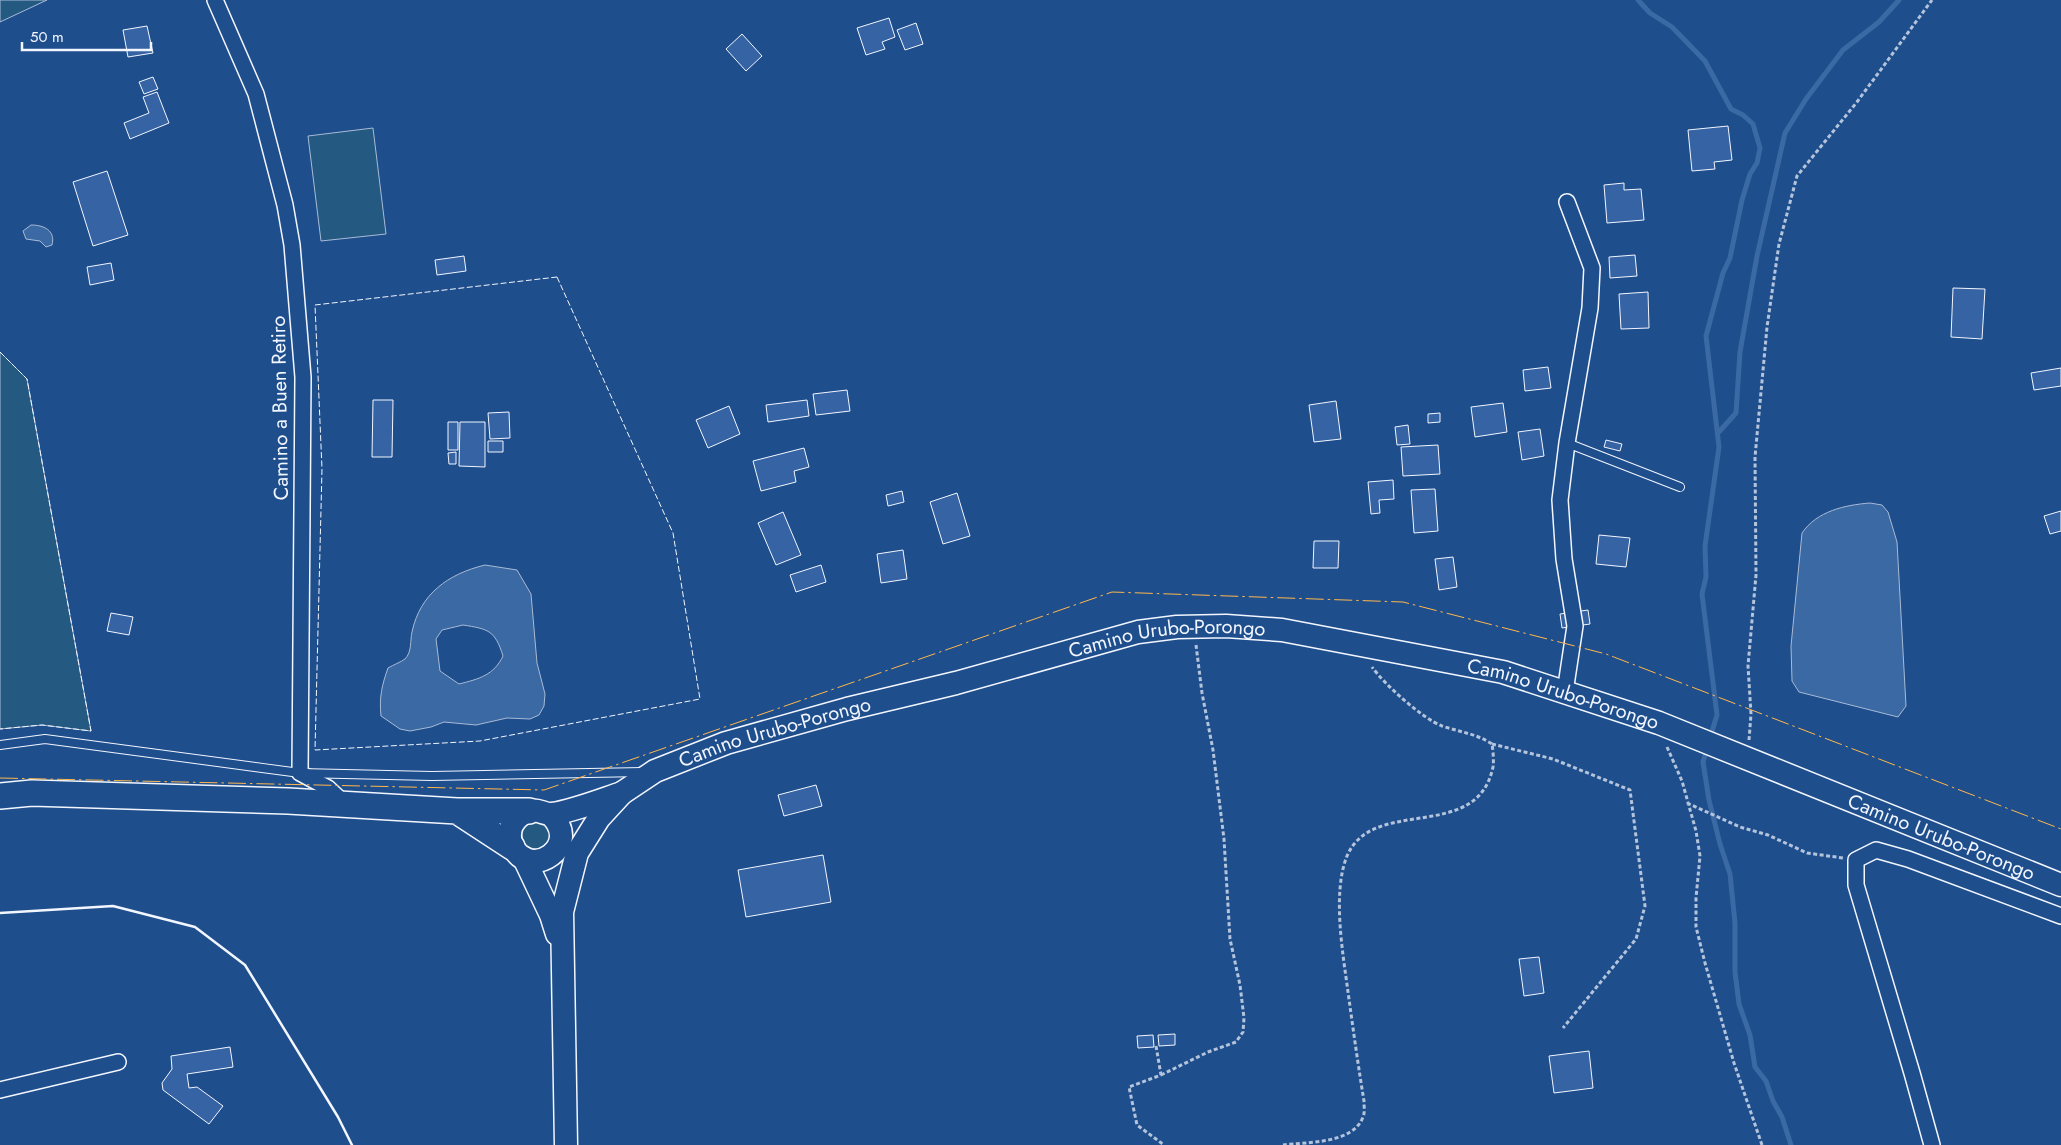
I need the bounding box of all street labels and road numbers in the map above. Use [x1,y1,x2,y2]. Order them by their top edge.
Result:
street label: Camino a Buen Retiro [264,315,296,501]
street label: Camino Urubo-Porongo [1065,611,1267,665]
street label: Camino Urubo-Porongo [1465,651,1663,737]
street label: Camino Urubo-Porongo [674,689,874,775]
street label: Camino Urubo-Porongo [1843,786,2039,888]

